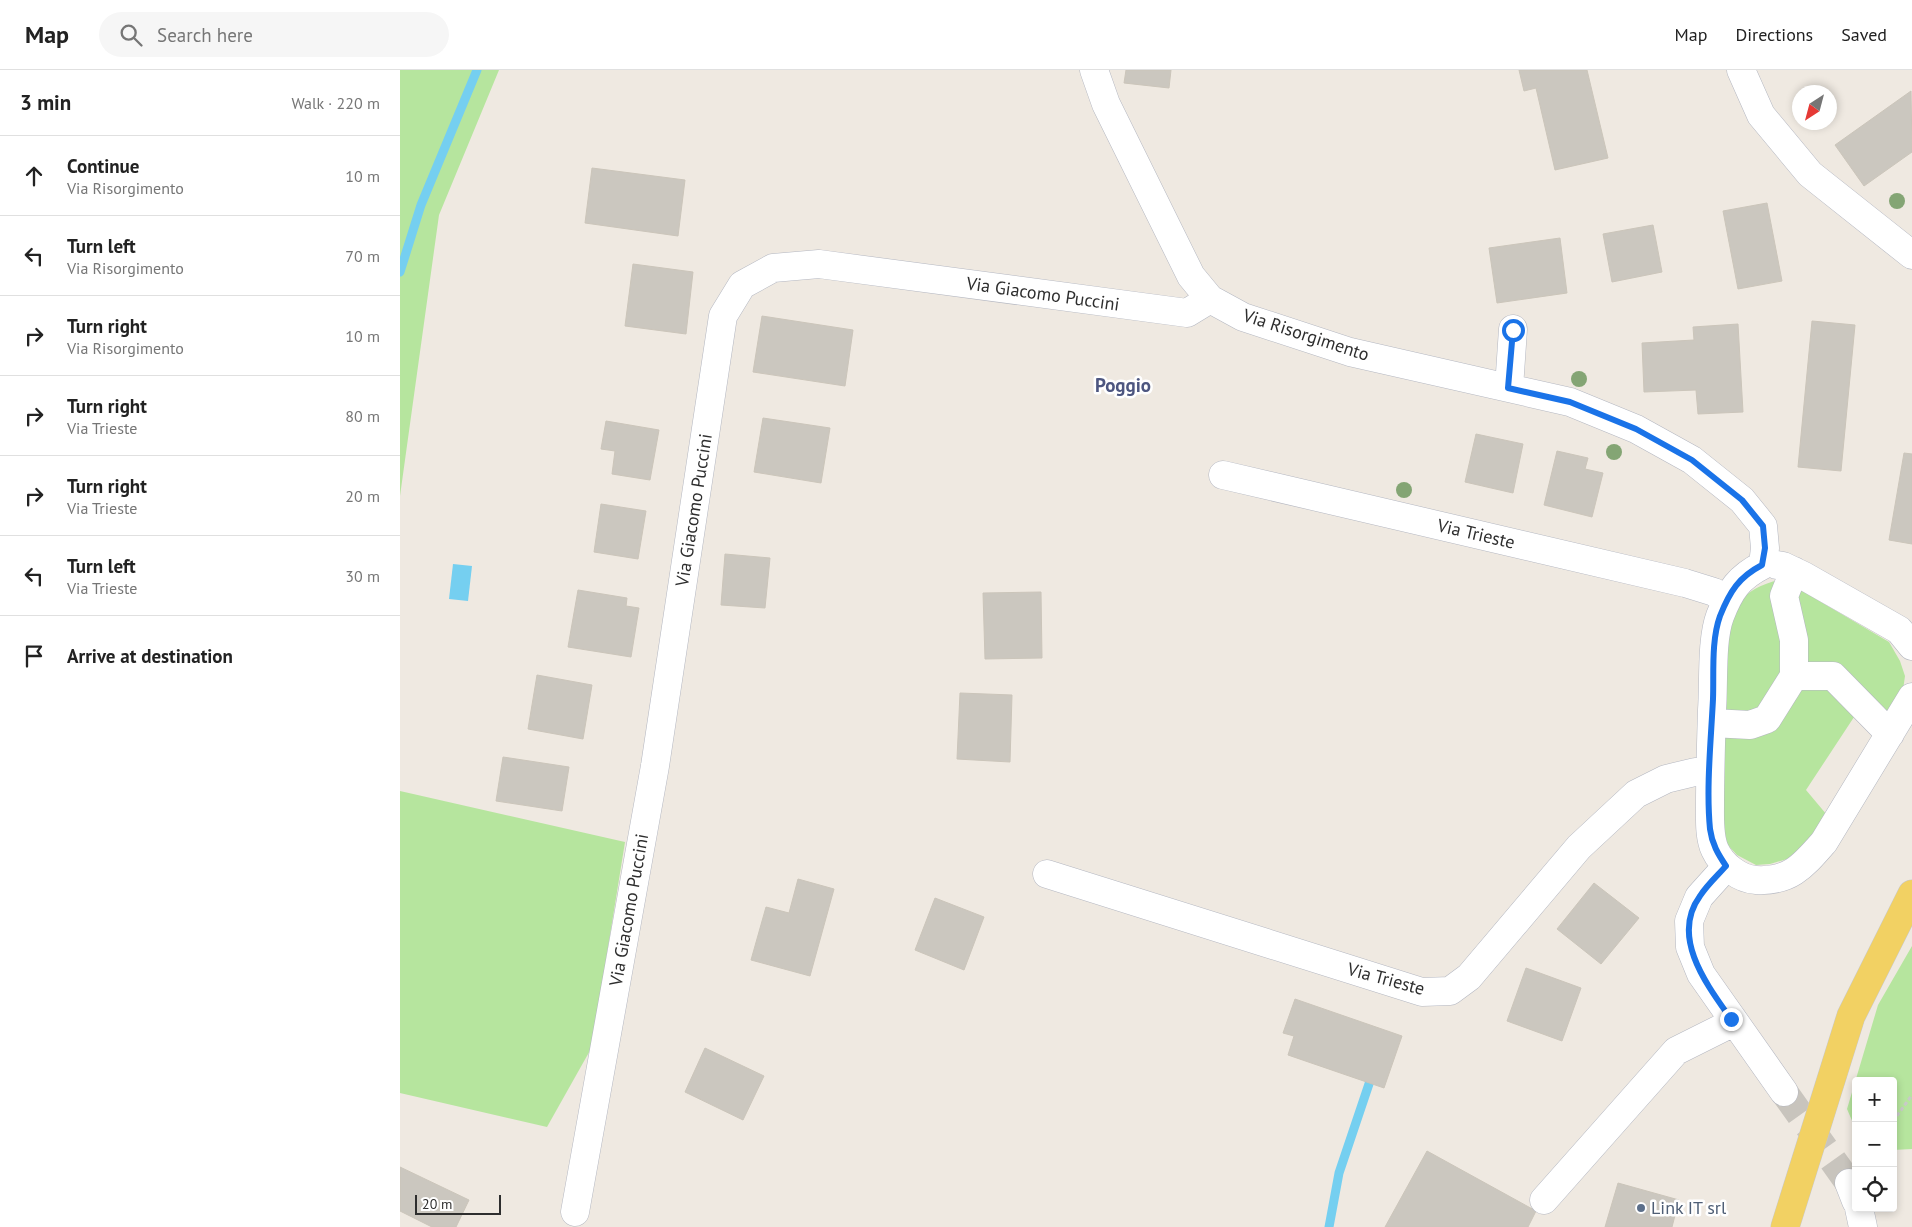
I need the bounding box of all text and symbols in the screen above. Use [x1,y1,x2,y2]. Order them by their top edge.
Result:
search box [99,12,449,57]
text: Map [25,19,69,50]
icon: search [117,21,145,49]
text: Search here [157,23,253,47]
text: Map [1675,23,1707,46]
text: Directions [1735,23,1813,46]
text: Saved [1841,23,1887,46]
north arrow [1792,85,1837,130]
text: 3 min [20,89,71,116]
text: Walk · 220 m [291,93,380,113]
text: Continue [67,154,139,178]
icon: ahead [20,162,48,190]
text: 10 m [345,166,380,186]
text: Via Risorgimento [67,178,184,198]
text: Turn left [67,234,136,258]
icon: left [20,242,48,270]
text: 70 m [345,246,380,266]
text: Via Risorgimento [67,258,184,278]
street label: Via Giacomo Puccini [964,271,1121,316]
street label: Via Risorgimento [1239,303,1372,366]
text: Turn right [67,314,147,338]
route start [1502,319,1525,342]
icon: right [20,322,48,350]
text: 10 m [345,326,380,346]
text: Via Risorgimento [67,338,184,358]
district label: Poggio [1095,373,1151,397]
text: Turn right [67,394,147,418]
icon: right [20,402,48,430]
text: 80 m [345,406,380,426]
text: Via Trieste [67,418,137,438]
street label: Via Giacomo Puccini [670,432,717,589]
text: Turn right [67,474,147,498]
icon: right [20,482,48,510]
text: 20 m [345,486,380,506]
text: Via Trieste [67,498,137,518]
street label: Via Trieste [1434,513,1517,554]
text: Turn left [67,554,136,578]
icon: left [20,562,48,590]
text: 30 m [345,566,380,586]
text: Via Trieste [67,578,137,598]
icon: arrive [20,642,48,670]
text: Arrive at destination [67,644,233,668]
street label: Via Giacomo Puccini [604,832,653,989]
street label: Via Trieste [1344,957,1427,1000]
route end [1720,1008,1743,1031]
map controls [1852,1077,1897,1212]
button: + [1852,1077,1897,1122]
button: − [1852,1122,1897,1167]
button: locate [1852,1167,1897,1212]
scale bar [415,1192,501,1215]
text: 20 m [422,1195,452,1213]
place label: Link IT srl [1651,1196,1727,1219]
marker: Link IT srl [1635,1202,1647,1214]

